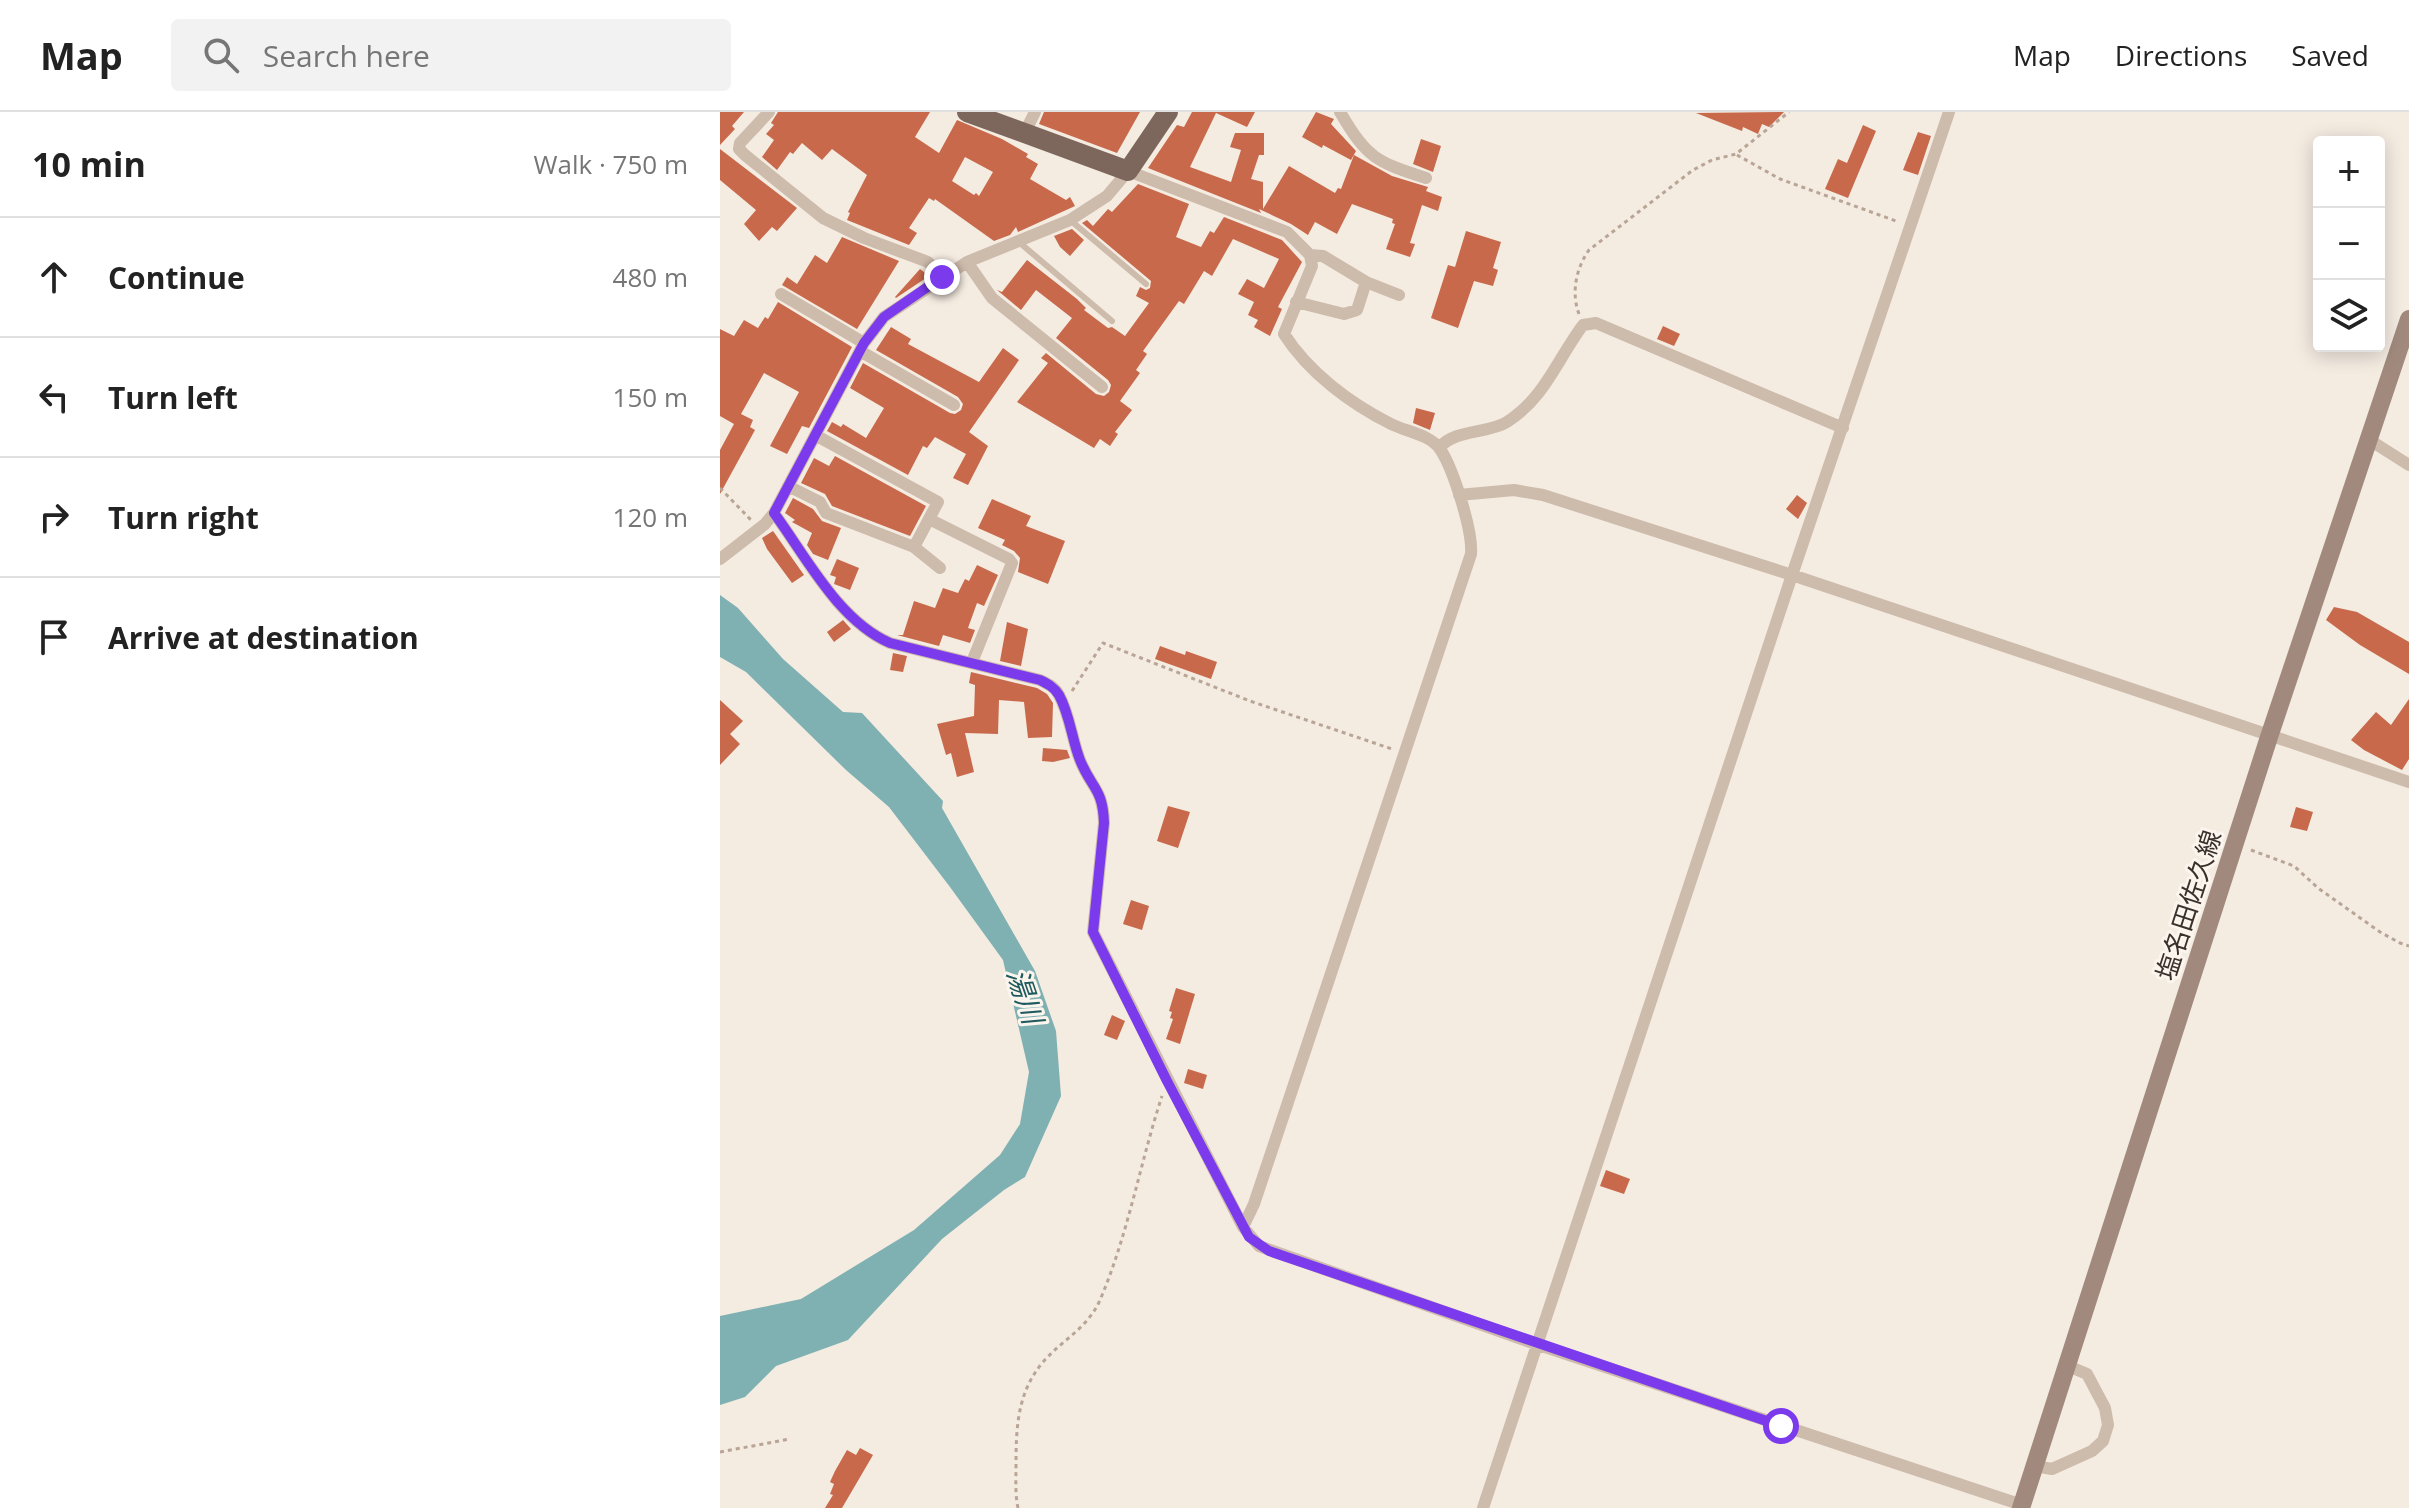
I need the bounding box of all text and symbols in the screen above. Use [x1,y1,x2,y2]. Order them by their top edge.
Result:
search box [171,19,731,91]
text: Map [40,29,123,81]
icon: search [199,33,243,77]
text: Search here [263,35,430,76]
text: Map [2013,36,2071,74]
text: Directions [2115,36,2247,74]
text: Saved [2291,36,2369,74]
map controls [2313,136,2385,352]
button: + [2313,136,2385,208]
text: 10 min [32,141,146,187]
text: Walk · 750 m [534,146,688,182]
button: − [2313,208,2385,280]
icon: ahead [32,255,76,299]
text: Continue [108,257,245,298]
text: 480 m [613,259,688,295]
route end [924,259,960,295]
button: layers [2313,280,2385,352]
icon: left [32,375,76,419]
text: Turn left [108,377,238,418]
text: 150 m [613,379,688,415]
icon: right [32,495,76,539]
text: Turn right [108,497,259,538]
text: 120 m [613,499,688,535]
icon: arrive [32,615,76,659]
text: Arrive at destination [108,617,419,658]
street label: 塩名田佐久線 [2147,825,2229,985]
water label: 湯川 [999,963,1054,1031]
route start [1763,1408,1799,1444]

